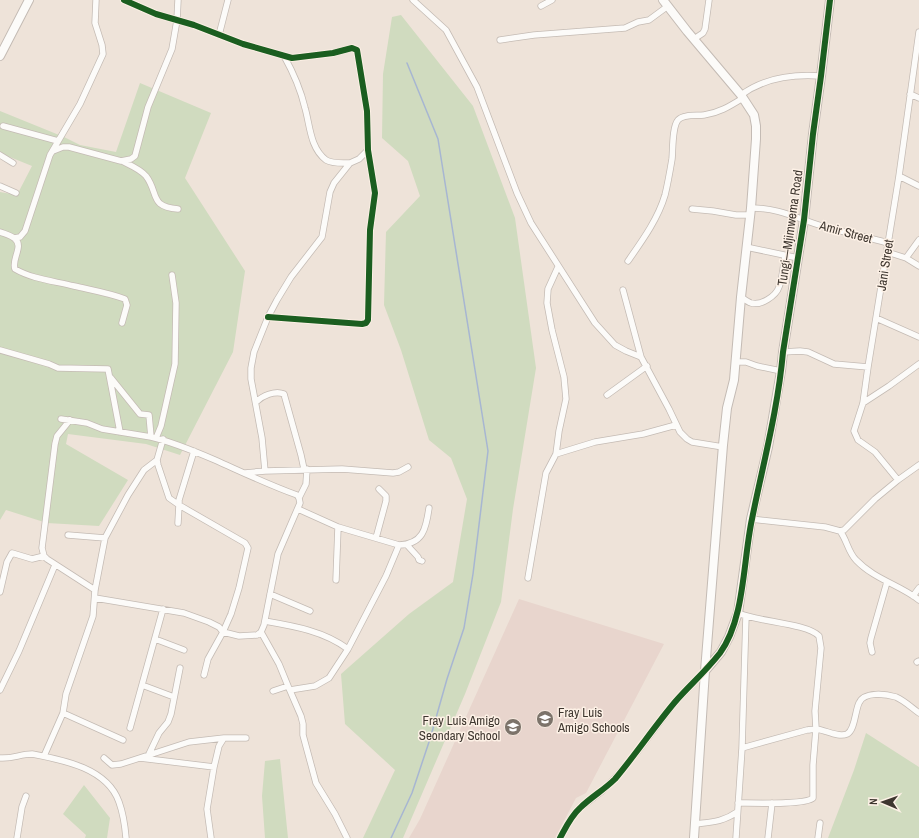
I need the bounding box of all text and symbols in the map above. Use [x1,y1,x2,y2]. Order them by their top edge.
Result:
street label: Tungi—Mjimwema Road [773,169,807,287]
street label: Amir Street [817,217,874,247]
street label: Jani Street [873,238,897,292]
place label: Fray Luis Amigo Schools [557,704,630,736]
school or university icon: Fray Luis Amigo Schools [535,709,555,729]
place label: Fray Luis Amigo Seondary School [419,712,500,744]
school or university icon: Fray Luis Amigo Seondary School [503,717,523,737]
north arrow [863,782,903,822]
text: N [866,798,880,805]

